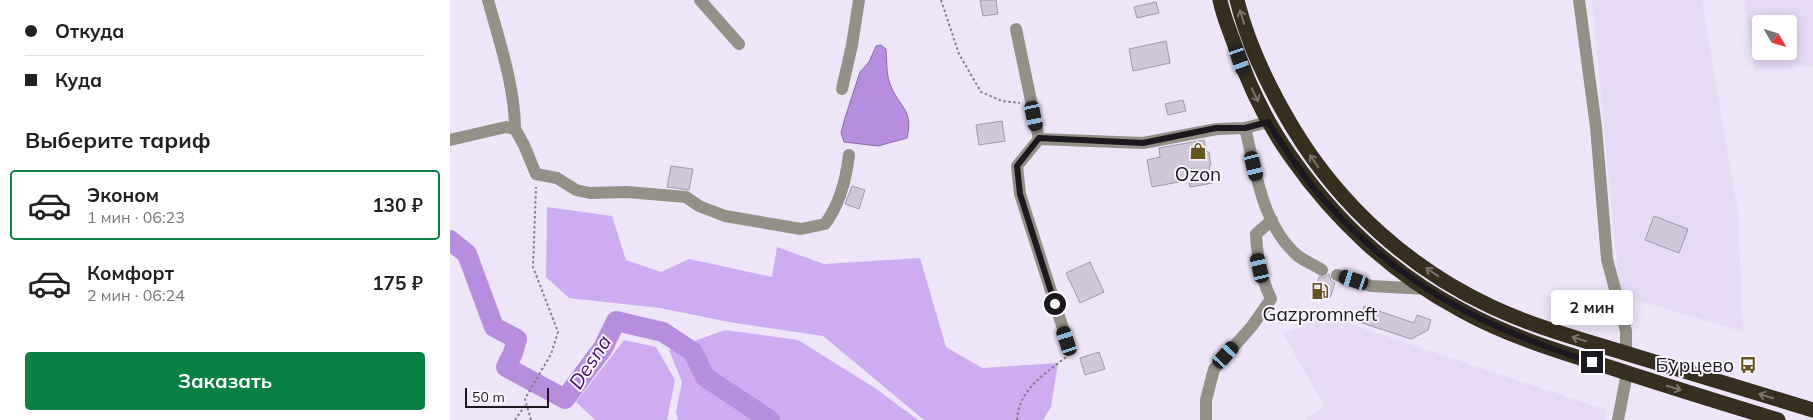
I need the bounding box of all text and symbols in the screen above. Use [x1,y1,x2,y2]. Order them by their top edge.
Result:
one-way arrow [1236,9,1246,25]
north arrow [1752,15,1798,60]
map controls [1752,15,1797,60]
text: Откуда [55,19,124,43]
car [1228,43,1251,77]
text: Куда [55,68,102,92]
one-way arrow [1251,87,1260,102]
car [1023,100,1044,132]
text: Выберите тариф [25,126,211,154]
shop icon: Ozon [1188,141,1208,161]
car [1243,150,1264,182]
one-way arrow [1309,154,1319,168]
place label: Ozon [1175,162,1221,186]
icon: car [27,183,72,228]
text: Эконом [87,183,159,207]
text: 130 ₽ [372,193,423,217]
text: 1 мин · 06:23 [87,207,185,227]
car [1249,252,1270,284]
icon: car [27,261,72,306]
text: Комфорт [87,261,174,285]
one-way arrow [1425,267,1439,277]
car [1337,268,1370,292]
text: 175 ₽ [372,271,423,295]
fuel station icon: Gazpromneft [1310,281,1330,301]
text: 2 мин · 06:24 [87,285,185,305]
callout: 2 мин [1551,290,1633,324]
route start [1044,293,1066,315]
text: 2 мин [1570,297,1614,317]
place label: Gazpromneft [1263,302,1378,326]
car [1055,324,1078,358]
water label: Desna [563,330,616,393]
one-way arrow [1571,333,1587,343]
car [1210,339,1241,371]
route end [1581,351,1603,373]
button: Заказать [25,352,425,410]
place label: Бурцево [1655,353,1734,377]
bus stop icon: Бурцево [1738,355,1758,375]
one-way arrow [1666,383,1682,393]
scale bar [465,385,549,408]
text: 50 m [472,388,505,406]
one-way arrow [1759,391,1775,401]

